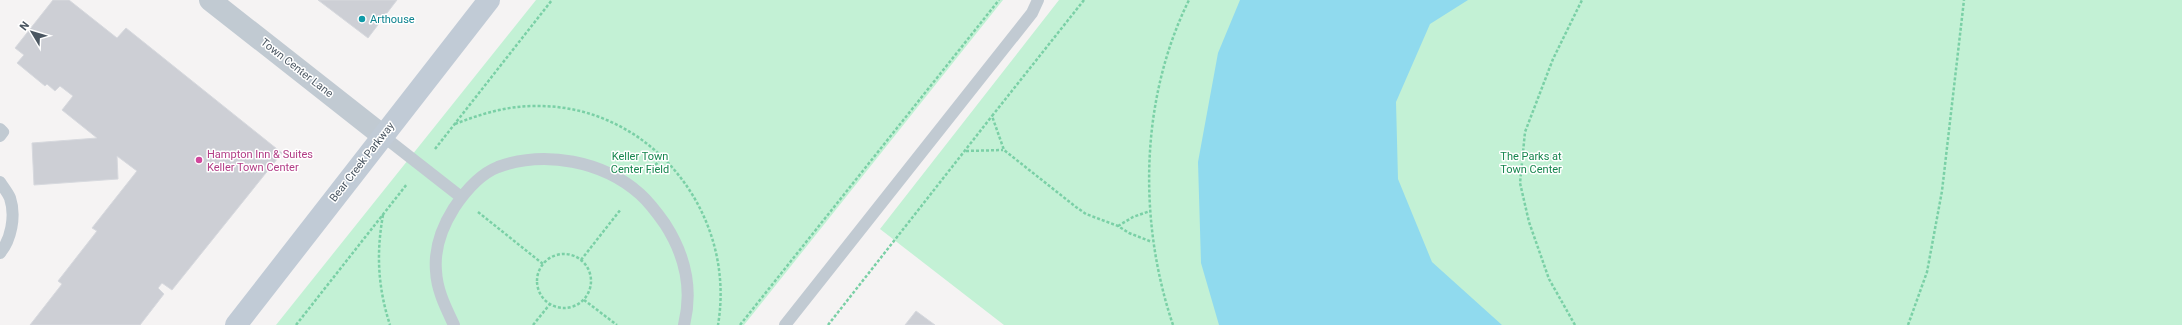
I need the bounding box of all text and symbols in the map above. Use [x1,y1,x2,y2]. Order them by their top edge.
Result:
north arrow [12,12,52,52]
place label: Arthouse [370,13,415,26]
marker: Arthouse [357,14,367,24]
text: N [17,19,32,33]
street label: Town Center Lane [258,36,336,100]
street label: Bear Creek Parkway [327,119,398,204]
place label: Hampton Inn & Suites Keller Town Center [207,148,313,174]
park label: Keller Town Center Field [611,150,669,176]
park label: The Parks at Town Center [1500,150,1562,176]
marker: Hampton Inn & Suites Keller Town Center [194,155,204,165]

